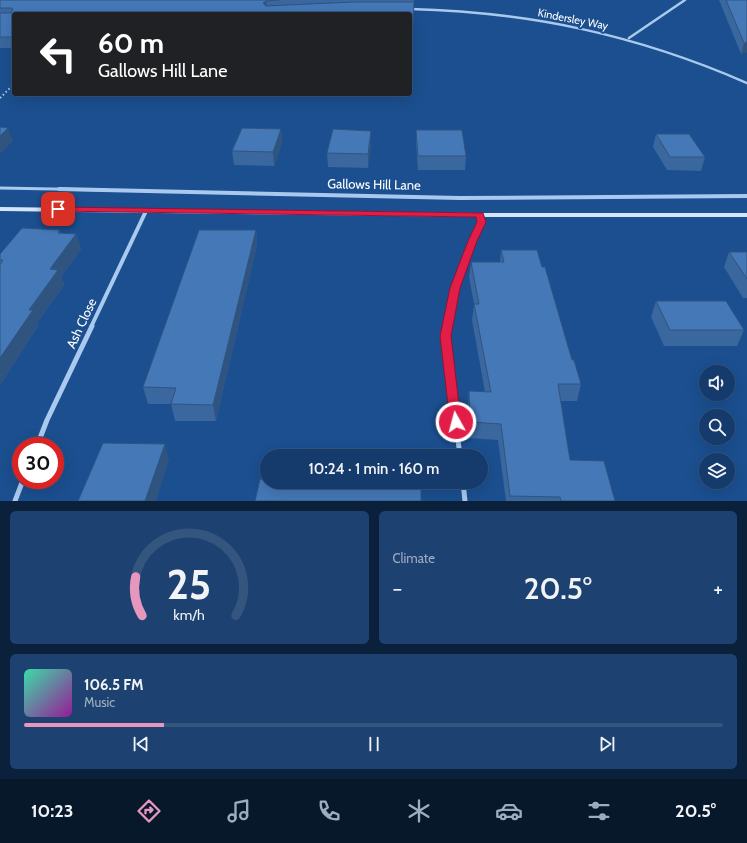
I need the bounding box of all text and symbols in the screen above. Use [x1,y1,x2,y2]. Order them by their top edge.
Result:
street label: Kindersley Way [537,5,610,33]
text: 60 m [98,26,164,60]
icon: left [32,28,84,80]
text: Gallows Hill Lane [98,60,227,82]
street label: Gallows Hill Lane [327,175,421,193]
pin [41,192,75,226]
icon: arrive [47,198,69,220]
street label: Ash Close [62,295,100,351]
map controls [699,365,735,489]
button: sound [699,365,735,401]
position arrow [435,401,477,443]
button: search [699,409,735,445]
speed limit sign: 30 [12,437,64,489]
button: layers [699,453,735,489]
text: 10:24 · 1 min · 160 m [309,460,439,478]
text: Climate [393,550,435,566]
text: 25 [167,558,211,608]
text: 20.5° [524,570,592,607]
text: − [393,575,402,602]
text: + [713,575,723,602]
text: km/h [174,605,205,623]
text: 106.5 FM [84,676,143,694]
text: Music [84,694,115,710]
icon: previous [130,733,152,755]
icon: pause [363,733,385,755]
icon: next [596,733,618,755]
icon: directions [135,797,163,825]
icon: music [225,797,253,825]
icon: phone [315,797,343,825]
icon: climate [405,797,433,825]
icon: car [495,797,523,825]
icon: filters [585,797,613,825]
text: 10:23 [31,800,74,822]
text: 20.5° [675,800,716,822]

